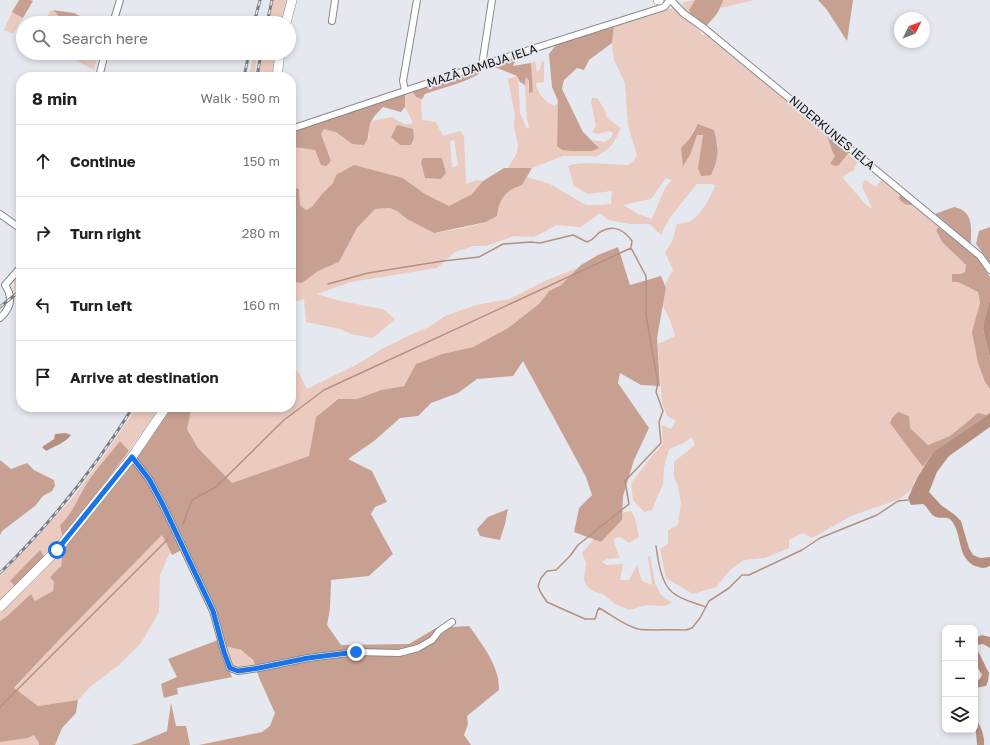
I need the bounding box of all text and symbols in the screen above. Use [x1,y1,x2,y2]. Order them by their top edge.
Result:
north arrow [894,12,930,48]
search box [16,16,296,60]
icon: search [30,27,52,49]
text: Search here [62,29,148,47]
street label: MAZĀ DAMBJA IELA [425,41,539,90]
text: 8 min [32,88,77,109]
text: Walk · 590 m [201,90,280,106]
street label: NIDERKUNES IELA [786,92,878,173]
icon: ahead [32,150,54,172]
text: Continue [70,152,136,170]
text: 150 m [243,153,280,169]
icon: right [32,222,54,244]
text: Turn right [70,224,141,242]
text: 280 m [242,225,280,241]
icon: left [32,294,54,316]
text: Turn left [70,296,132,314]
text: 160 m [243,297,280,313]
icon: arrive [32,366,54,388]
text: Arrive at destination [70,368,219,386]
route start [48,541,66,559]
map controls [942,625,978,733]
button: + [942,625,978,661]
route end [347,643,365,661]
button: − [942,661,978,697]
button: layers [942,697,978,733]

